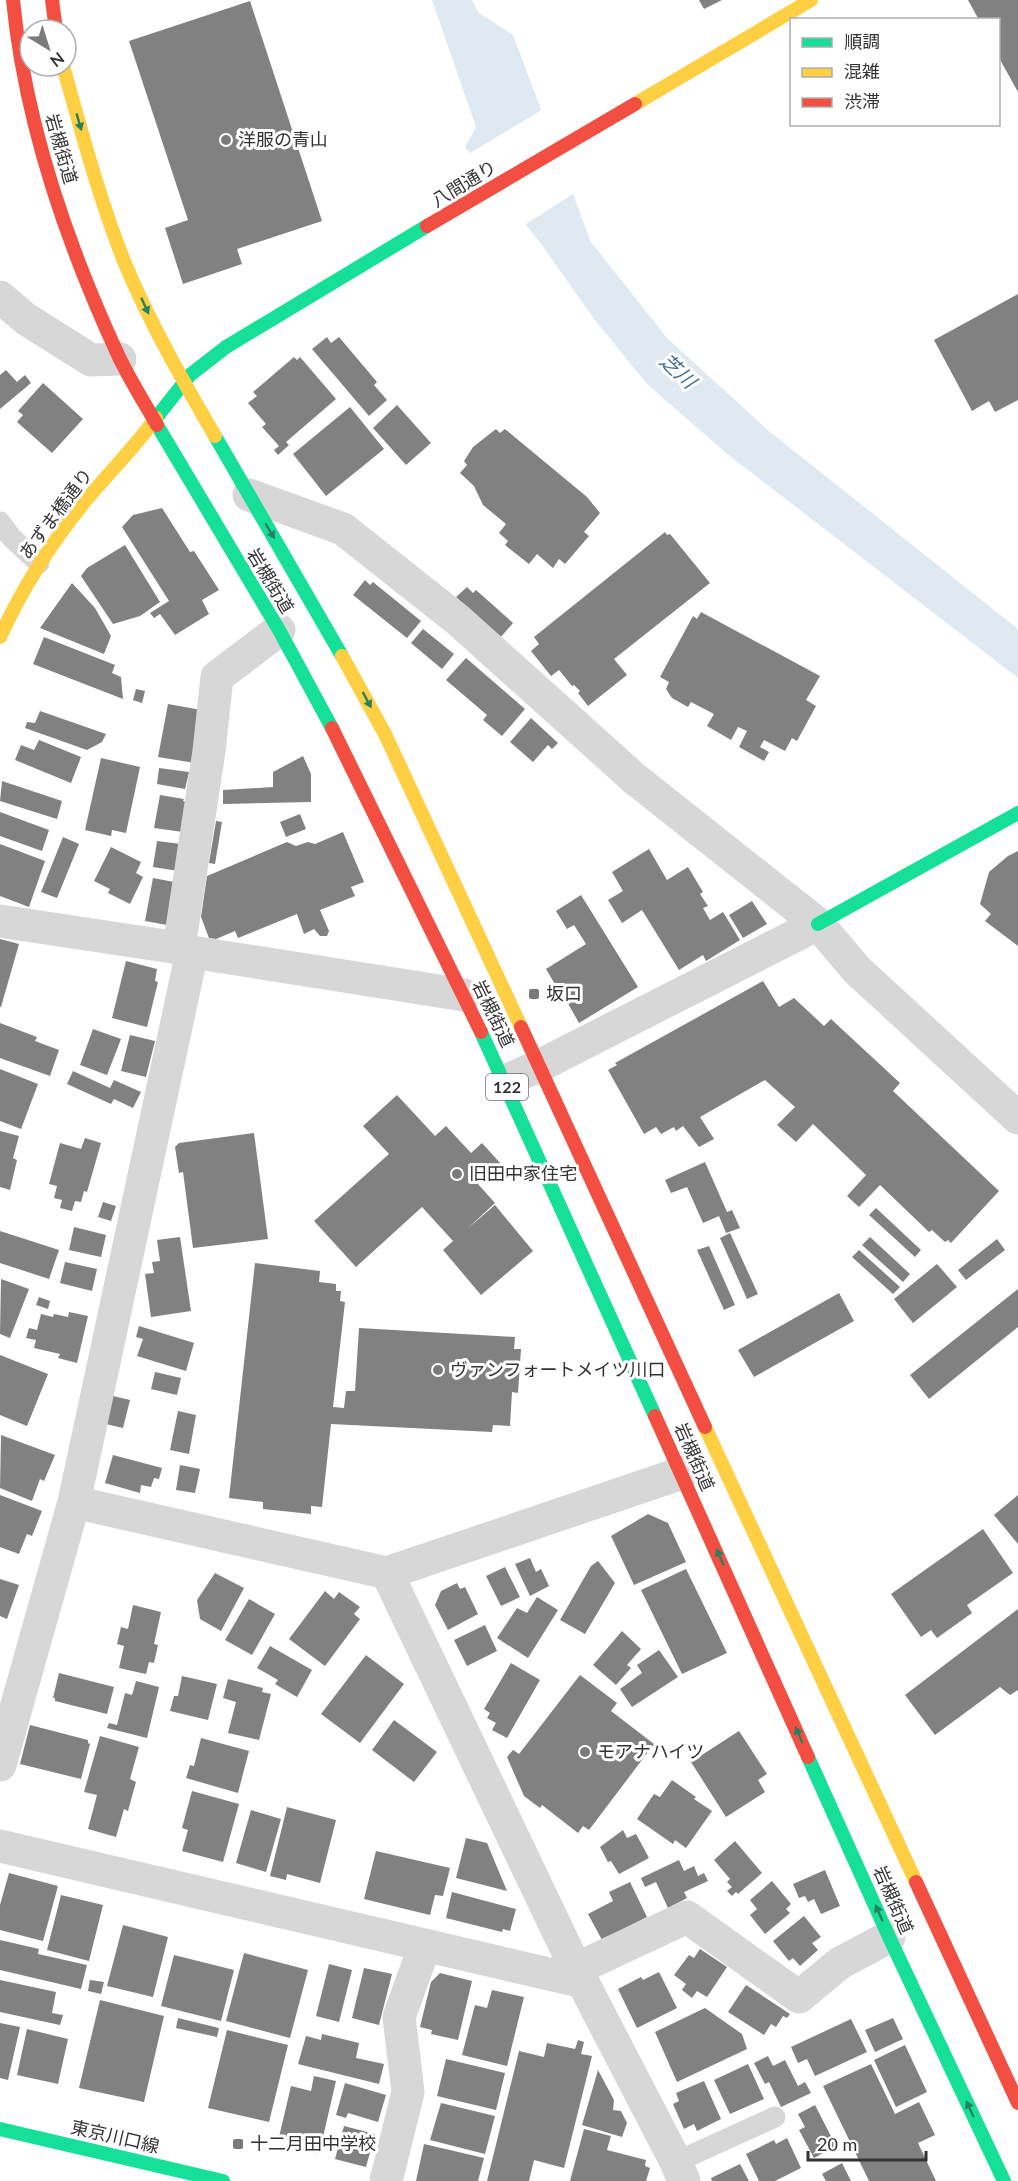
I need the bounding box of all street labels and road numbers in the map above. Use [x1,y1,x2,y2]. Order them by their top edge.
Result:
street label: 岩槻街道 [41,111,82,186]
street label: 八間通り [427,155,500,211]
street label: あずま橋通り [14,464,96,563]
street label: 岩槻街道 [243,544,299,617]
street label: 岩槻街道 [468,976,520,1051]
road number: 122 [486,1074,528,1100]
street label: 岩槻街道 [670,1419,720,1494]
street label: 岩槻街道 [869,1862,919,1937]
street label: 東京川口線 [69,2115,162,2157]

